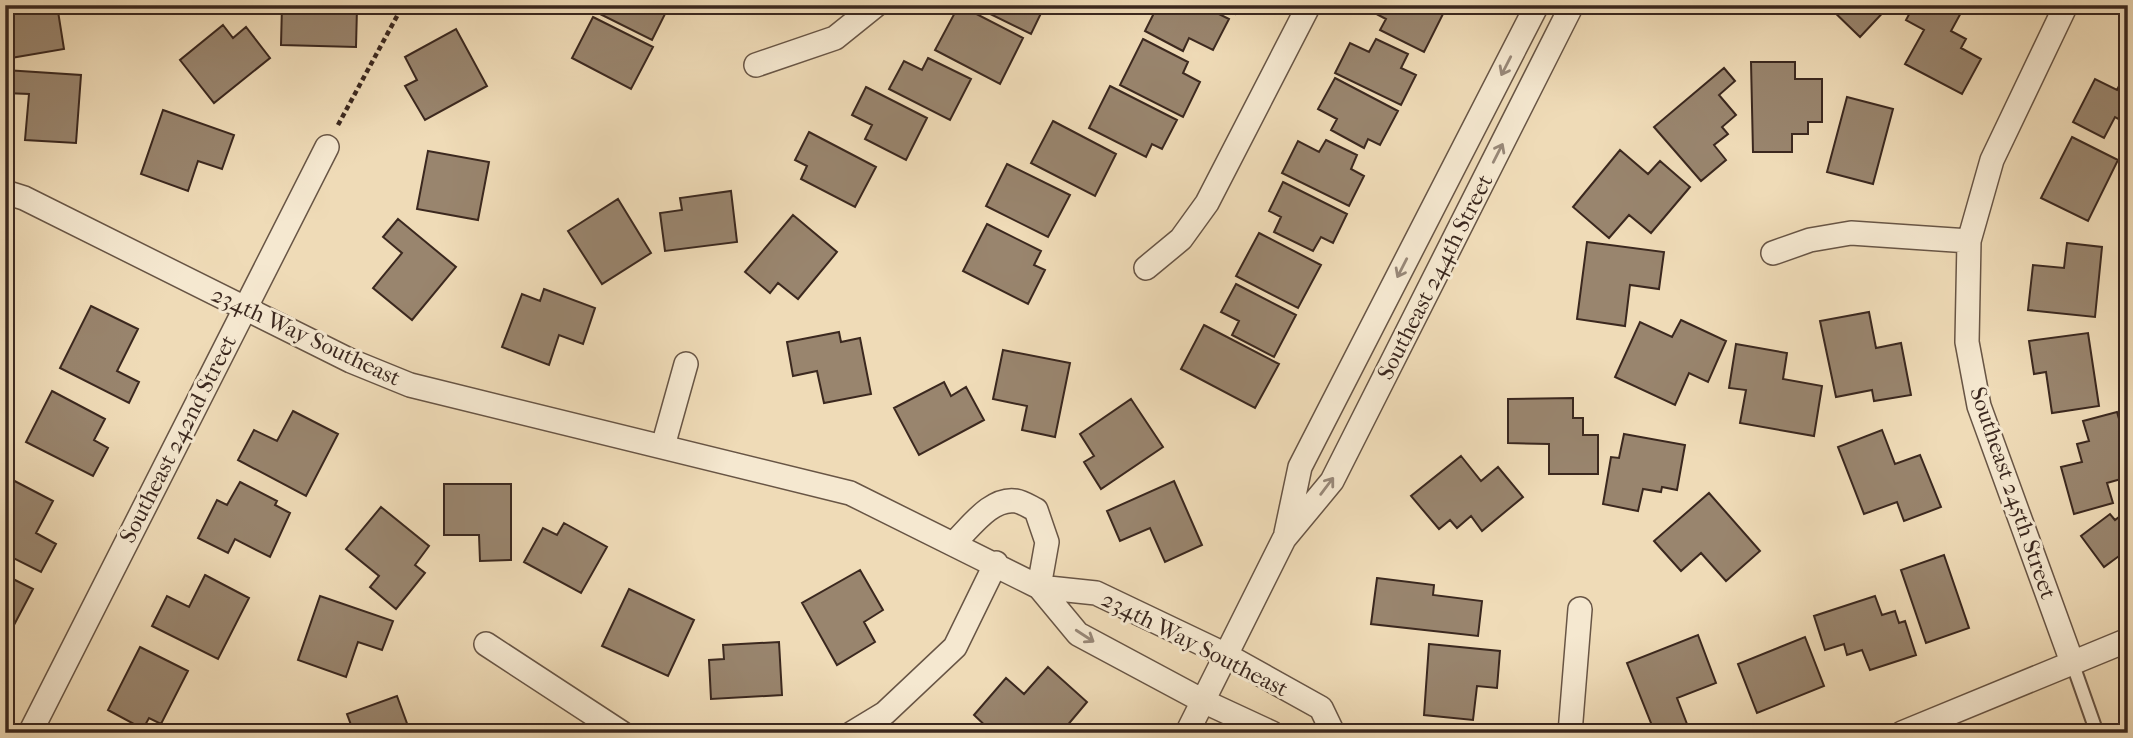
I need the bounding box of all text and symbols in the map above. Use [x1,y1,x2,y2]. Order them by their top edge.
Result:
one-way arrow [1498,55,1512,76]
one-way arrow [1491,143,1505,164]
street label: Southeast 244th Street [1371,170,1499,384]
one-way arrow [1395,258,1409,278]
street label: 234th Way Southeast [207,280,405,392]
street label: Southeast 242nd Street [114,331,242,547]
street label: Southeast 245th Street [1964,383,2062,603]
one-way arrow [1320,477,1334,496]
street label: 234th Way Southeast [1097,585,1293,703]
one-way arrow [1075,629,1094,644]

